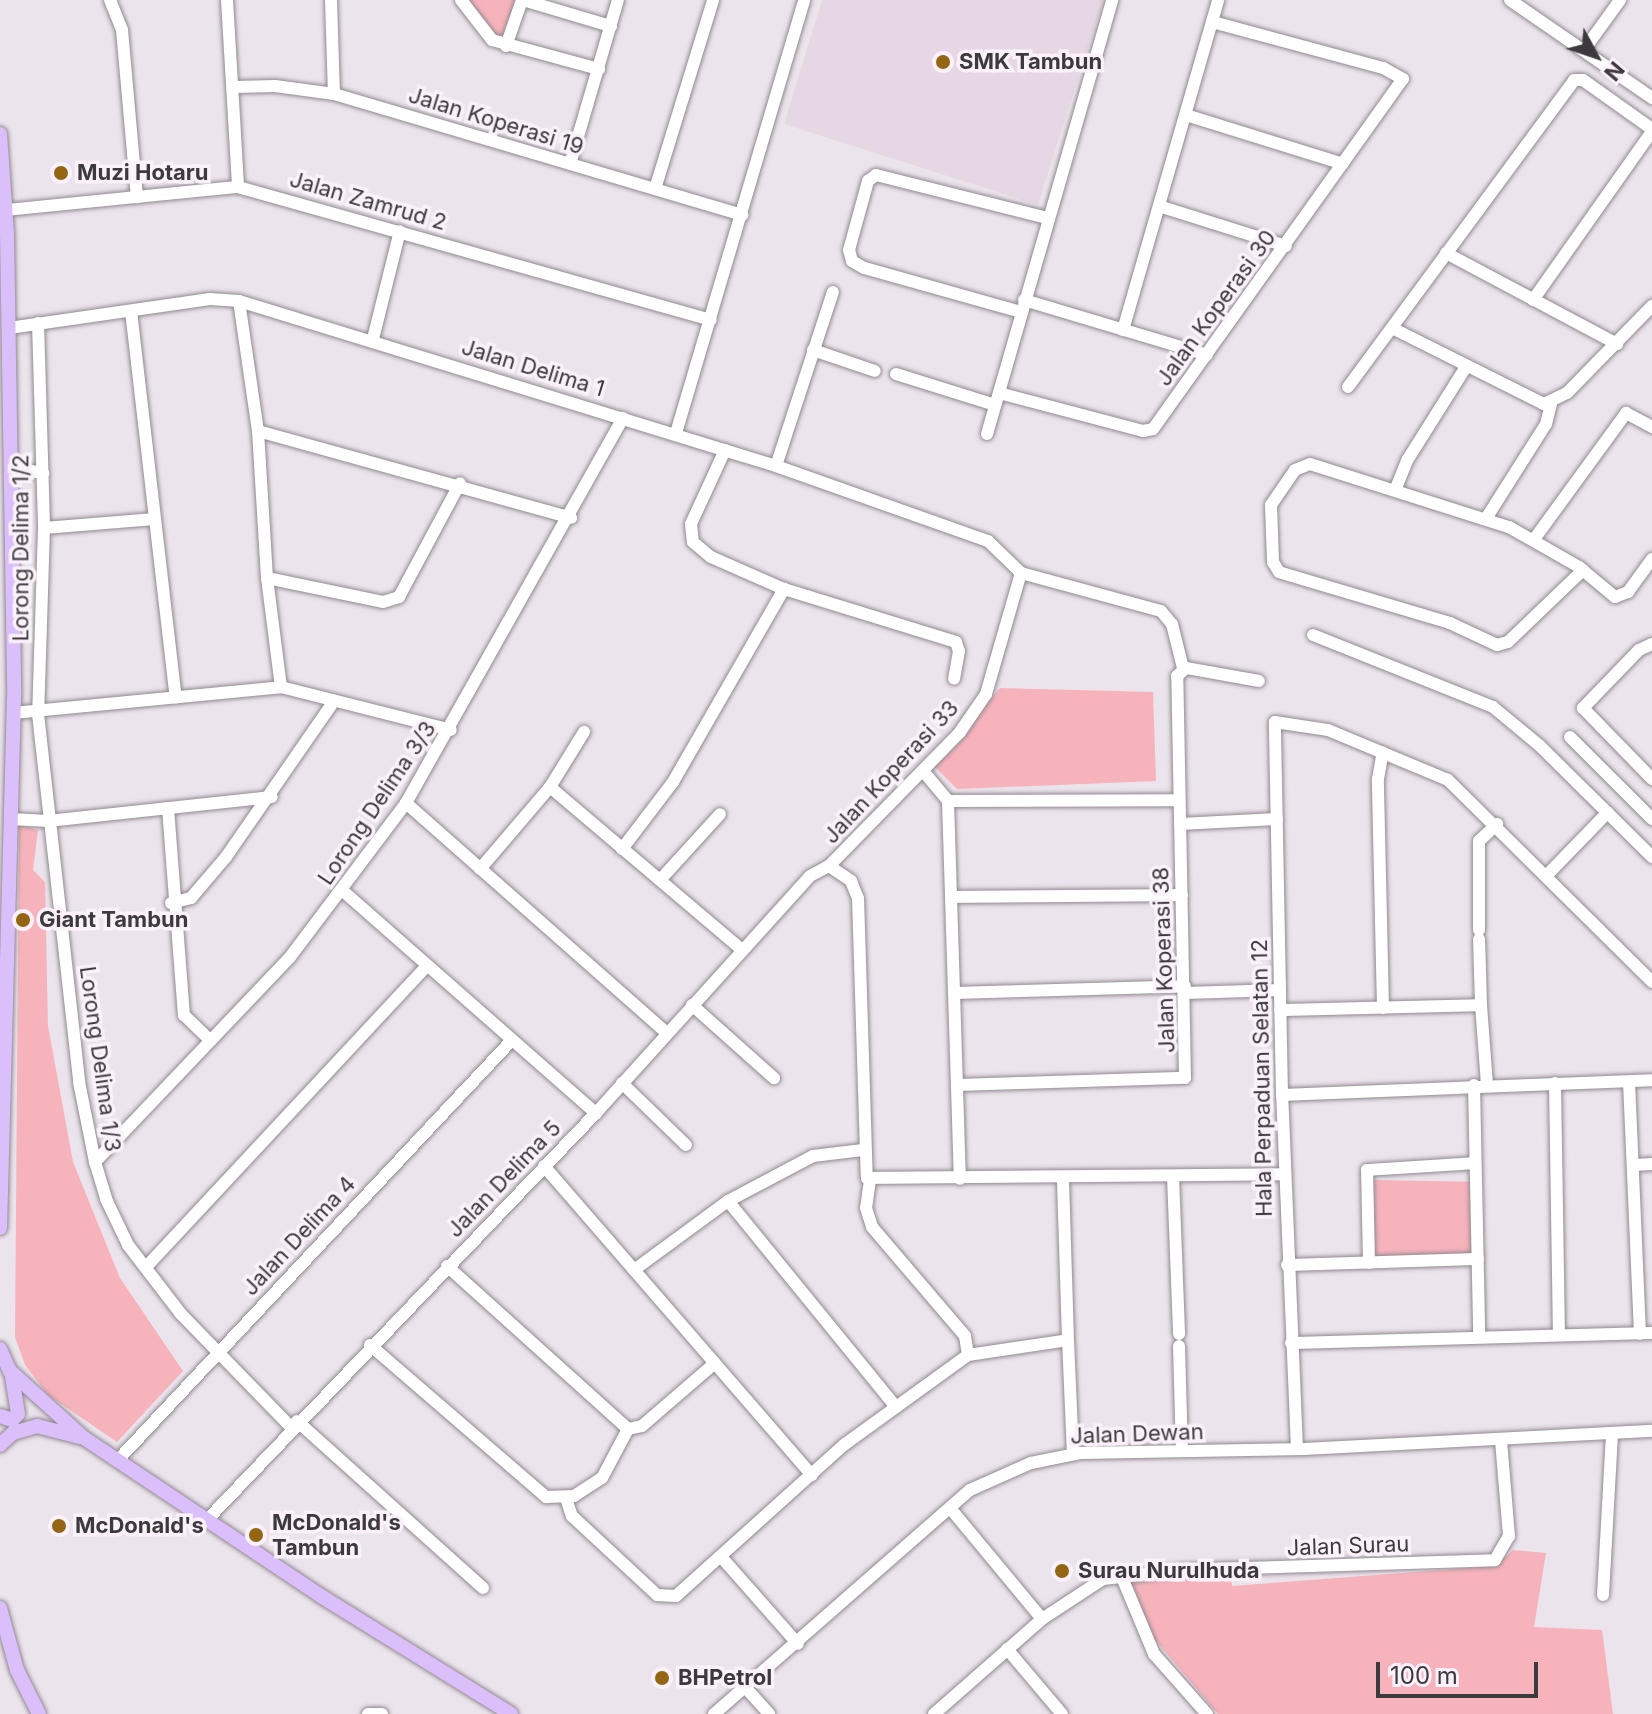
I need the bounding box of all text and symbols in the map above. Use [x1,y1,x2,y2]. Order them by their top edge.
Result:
north arrow [1556,16,1636,96]
place label: SMK Tambun [959,49,1102,75]
marker: SMK Tambun [934,53,952,71]
text: N [1599,57,1630,86]
street label: Jalan Koperasi 19 [405,82,587,160]
place label: Muzi Hotaru [77,160,208,186]
marker: Muzi Hotaru [52,164,70,182]
street label: Jalan Zamrud 2 [287,166,449,236]
street label: Jalan Koperasi 30 [1151,225,1281,391]
street label: Jalan Delima 1 [458,334,608,402]
street label: Lorong Delima 1/2 [8,455,34,641]
street label: Jalan Koperasi 33 [818,695,964,849]
street label: Lorong Delima 3/3 [312,716,442,890]
street label: Jalan Koperasi 38 [1148,867,1180,1053]
place label: Giant Tambun [39,907,188,933]
marker: Giant Tambun [14,911,32,929]
street label: Hala Perpaduan Selatan 12 [1246,939,1278,1217]
street label: Lorong Delima 1/3 [74,965,126,1153]
street label: Jalan Delima 5 [442,1115,566,1243]
street label: Jalan Delima 4 [237,1171,361,1301]
street label: Jalan Dewan [1070,1418,1204,1450]
place label: McDonald's Tambun [272,1509,401,1560]
place label: McDonald's [75,1513,204,1539]
marker: McDonald's [50,1517,68,1535]
marker: McDonald's Tambun [247,1526,265,1544]
street label: Jalan Surau [1286,1531,1410,1561]
place label: Surau Nurulhuda [1078,1558,1260,1584]
marker: Surau Nurulhuda [1053,1562,1071,1580]
scale bar [1380,1646,1542,1696]
text: 100 m [1390,1661,1458,1690]
place label: BHPetrol [678,1665,772,1691]
marker: BHPetrol [653,1669,671,1687]

